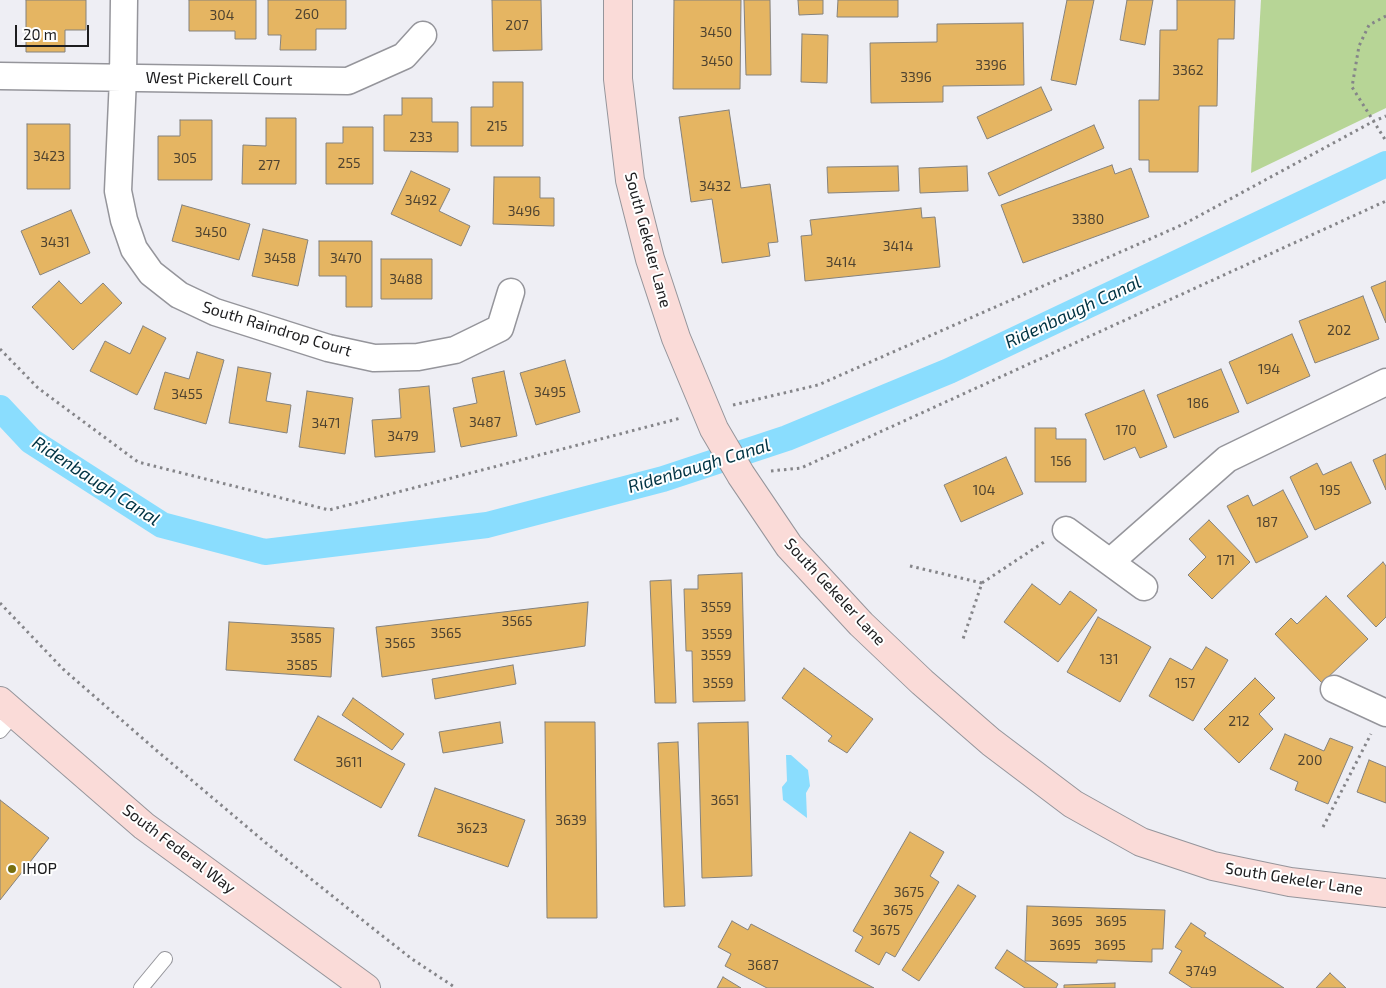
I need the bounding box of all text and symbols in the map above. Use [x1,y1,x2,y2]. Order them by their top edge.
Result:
house number: 260 [295,6,319,22]
house number: 304 [210,7,234,23]
scale bar [18,15,91,47]
house number: 207 [505,17,529,33]
house number: 3450 [700,24,732,40]
text: 20 m [23,25,57,43]
house number: 3450 [701,53,733,69]
house number: 3396 [975,57,1007,73]
house number: 3362 [1172,62,1204,78]
street label: West Pickerell Court [145,68,293,90]
house number: 3396 [900,69,932,85]
house number: 215 [487,118,507,134]
house number: 233 [409,129,433,145]
house number: 3423 [33,148,65,164]
house number: 305 [173,150,197,166]
house number: 255 [338,155,360,171]
house number: 277 [258,157,280,173]
street label: South Gekeler Lane [621,170,675,310]
house number: 3432 [699,178,731,194]
house number: 3492 [405,192,437,208]
house number: 3496 [508,203,540,219]
house number: 3380 [1072,211,1104,227]
house number: 3450 [195,224,227,240]
house number: 3431 [40,234,70,250]
house number: 3414 [883,238,913,254]
house number: 3458 [264,250,296,266]
house number: 3470 [330,250,362,266]
house number: 3414 [826,254,856,270]
house number: 3488 [389,271,423,287]
water label: Ridenbaugh Canal [1001,271,1145,353]
street label: South Raindrop Court [200,297,354,361]
house number: 202 [1327,322,1351,338]
house number: 194 [1258,361,1280,377]
house number: 3495 [534,384,566,400]
house number: 3455 [171,386,203,402]
house number: 186 [1187,395,1209,411]
house number: 3487 [469,414,501,430]
house number: 3471 [311,415,341,431]
house number: 170 [1115,422,1137,438]
house number: 3479 [387,428,419,444]
water label: Ridenbaugh Canal [28,432,164,530]
water label: Ridenbaugh Canal [625,434,773,498]
house number: 156 [1050,453,1072,469]
house number: 104 [973,482,995,498]
house number: 195 [1319,482,1341,498]
house number: 187 [1256,514,1278,530]
street label: South Gekeler Lane [780,534,890,650]
house number: 171 [1217,552,1235,568]
house number: 3559 [701,599,731,615]
house number: 3565 [502,613,532,629]
house number: 3565 [431,625,461,641]
house number: 3559 [702,626,732,642]
house number: 3585 [290,630,322,646]
house number: 3565 [385,635,415,651]
house number: 3559 [701,647,731,663]
house number: 131 [1100,651,1118,667]
house number: 3585 [286,657,318,673]
house number: 3559 [703,675,733,691]
house number: 157 [1175,675,1195,691]
house number: 212 [1228,713,1250,729]
house number: 200 [1298,752,1322,768]
house number: 3611 [336,754,362,770]
house number: 3651 [711,792,739,808]
street label: South Federal Way [119,800,239,898]
house number: 3639 [555,812,587,828]
house number: 3623 [456,820,488,836]
place label: IHOP [22,859,57,879]
street label: South Gekeler Lane [1224,859,1364,899]
marker: IHOP [6,863,18,875]
house number: 3675 [894,884,924,900]
house number: 3675 [883,902,913,918]
house number: 3695 [1051,913,1083,929]
house number: 3695 [1095,913,1127,929]
house number: 3675 [870,922,900,938]
house number: 3695 [1049,937,1081,953]
house number: 3695 [1094,937,1126,953]
house number: 3687 [747,957,779,973]
house number: 3749 [1185,963,1217,979]

